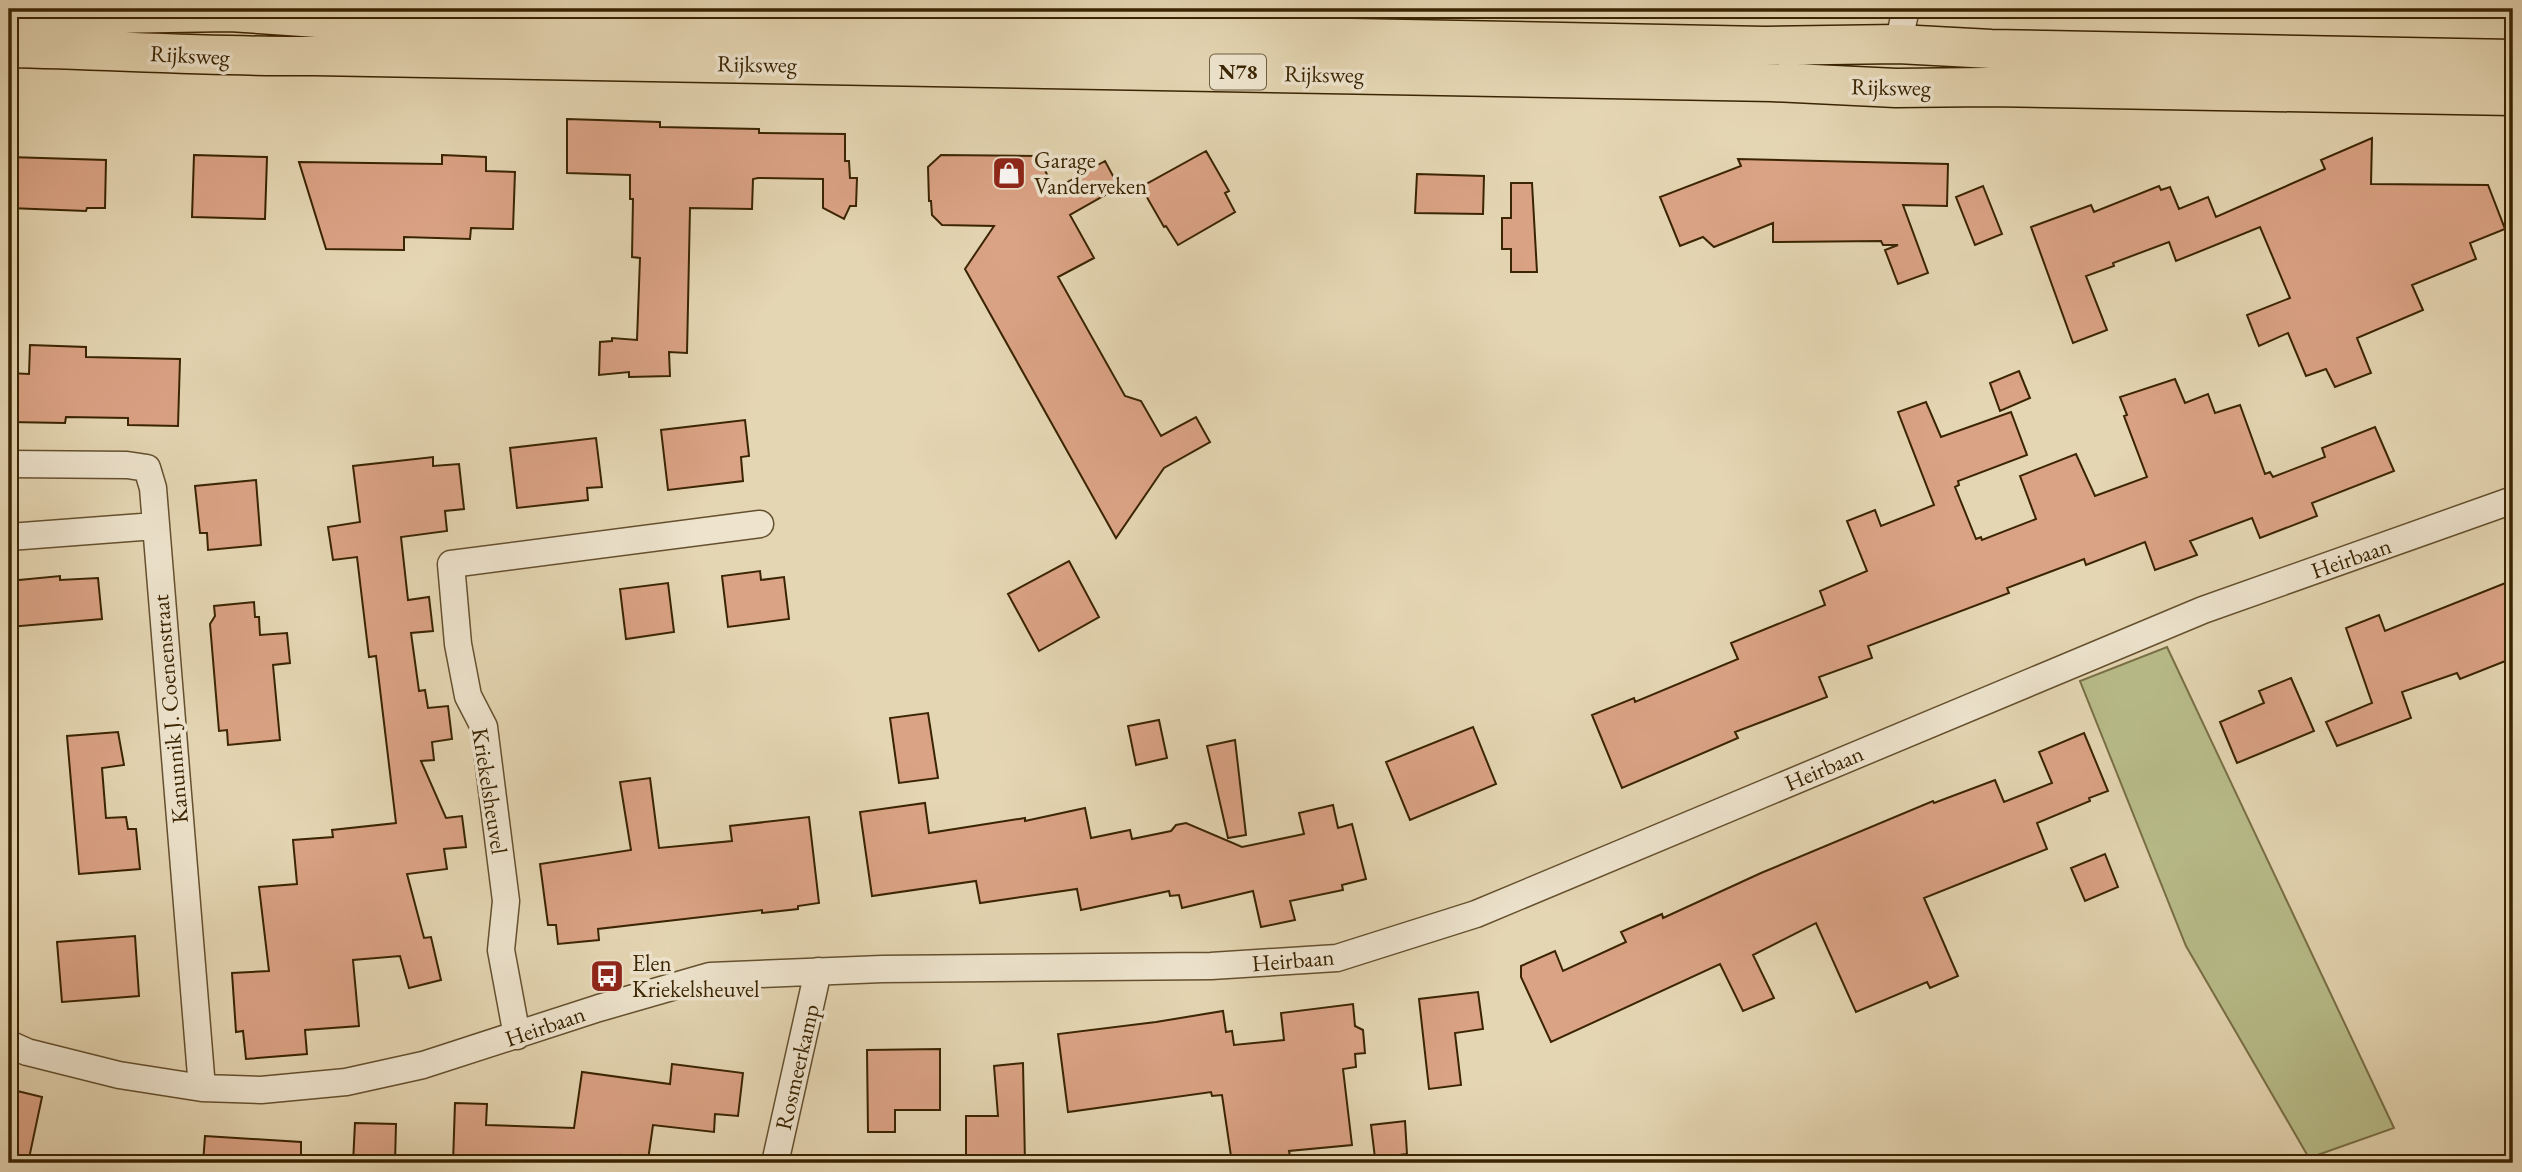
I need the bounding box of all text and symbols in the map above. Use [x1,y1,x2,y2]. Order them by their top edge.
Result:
street label: Rijksweg [149,38,232,72]
street label: Rijksweg [717,48,798,80]
road number: N78 [1210,55,1266,90]
street label: Rijksweg [1284,58,1365,90]
street label: Rijksweg [1851,71,1932,103]
place label: Garage Vanderveken [1034,145,1147,201]
shop icon: Garage Vanderveken [990,154,1028,192]
street label: Heirbaan [2307,530,2395,586]
street label: Kanunnik J. Coenenstraat [145,592,195,825]
street label: Kriekelsheuvel [465,726,515,857]
street label: Heirbaan [1780,738,1868,798]
street label: Heirbaan [1250,941,1336,979]
place label: Elen Kriekelsheuvel [632,948,760,1004]
bus stop icon: Elen Kriekelsheuvel [588,957,626,995]
street label: Heirbaan [501,998,589,1054]
street label: Rosmeerkamp [768,1001,826,1133]

